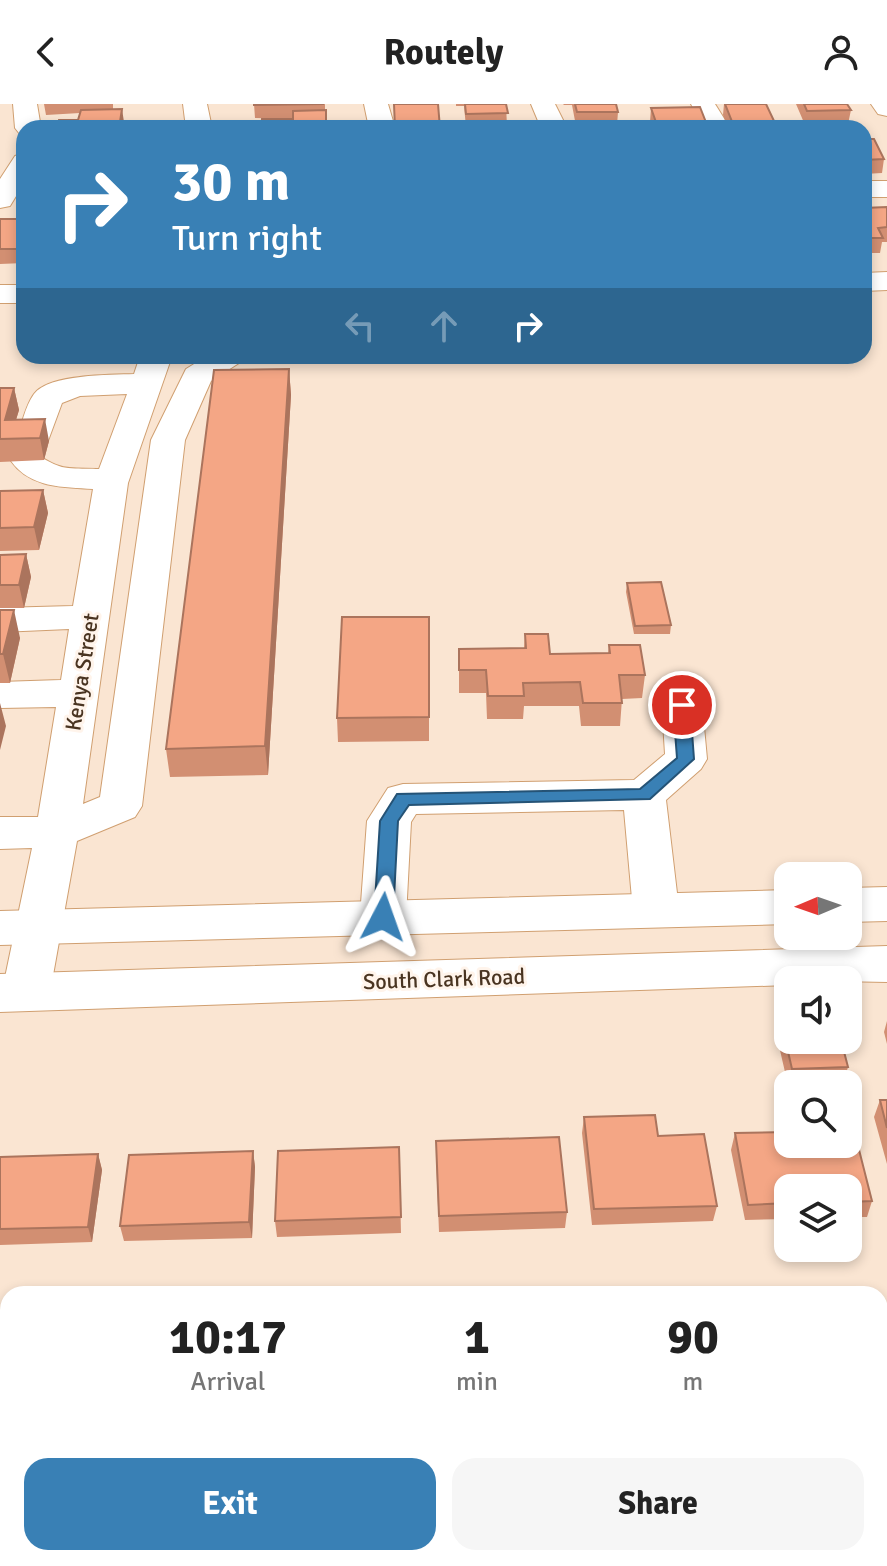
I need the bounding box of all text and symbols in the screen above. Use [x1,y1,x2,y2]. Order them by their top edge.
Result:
icon: back [24,30,68,74]
text: Routely [384,30,503,75]
icon: person [819,30,863,74]
text: 30 m [172,147,290,216]
icon: right [40,152,144,256]
text: Turn right [172,216,322,261]
icon: left [338,304,382,348]
icon: ahead [422,304,466,348]
icon: right [506,304,550,348]
street label: Kenya Street [59,611,105,733]
pin [648,671,716,739]
icon: arrive [660,683,704,727]
north arrow [774,862,862,950]
map controls [774,862,862,1262]
position arrow [341,875,425,959]
street label: South Clark Road [362,963,526,995]
button: sound [774,966,862,1054]
button: search [774,1070,862,1158]
button: layers [774,1174,862,1262]
text: 10:17 [169,1308,287,1367]
text: 1 [464,1308,490,1367]
text: 90 [667,1308,719,1367]
text: Arrival [191,1366,265,1398]
text: min [456,1366,498,1398]
text: m [683,1366,703,1398]
button: Exit [24,1458,436,1550]
button: Share [452,1458,864,1550]

